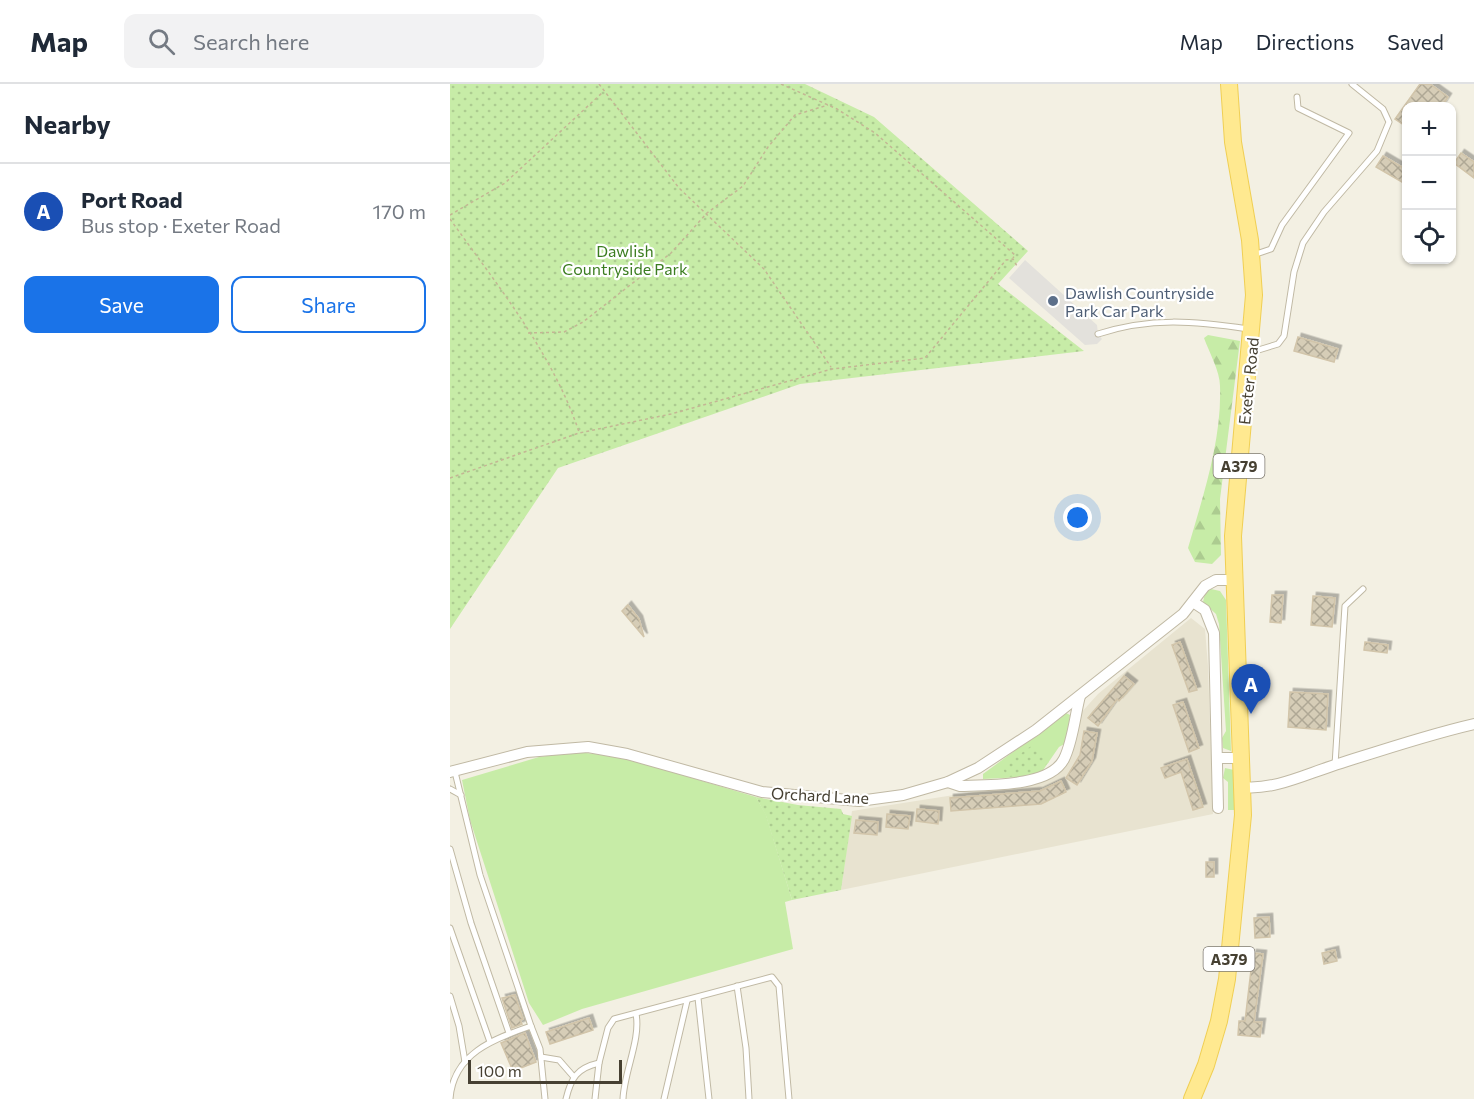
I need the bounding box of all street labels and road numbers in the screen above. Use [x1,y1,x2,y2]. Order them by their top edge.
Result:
street label: Exeter Road [1234,336,1262,426]
road number: A379 [1214,454,1264,478]
street label: Orchard Lane [770,783,870,807]
road number: A379 [1204,947,1254,971]

